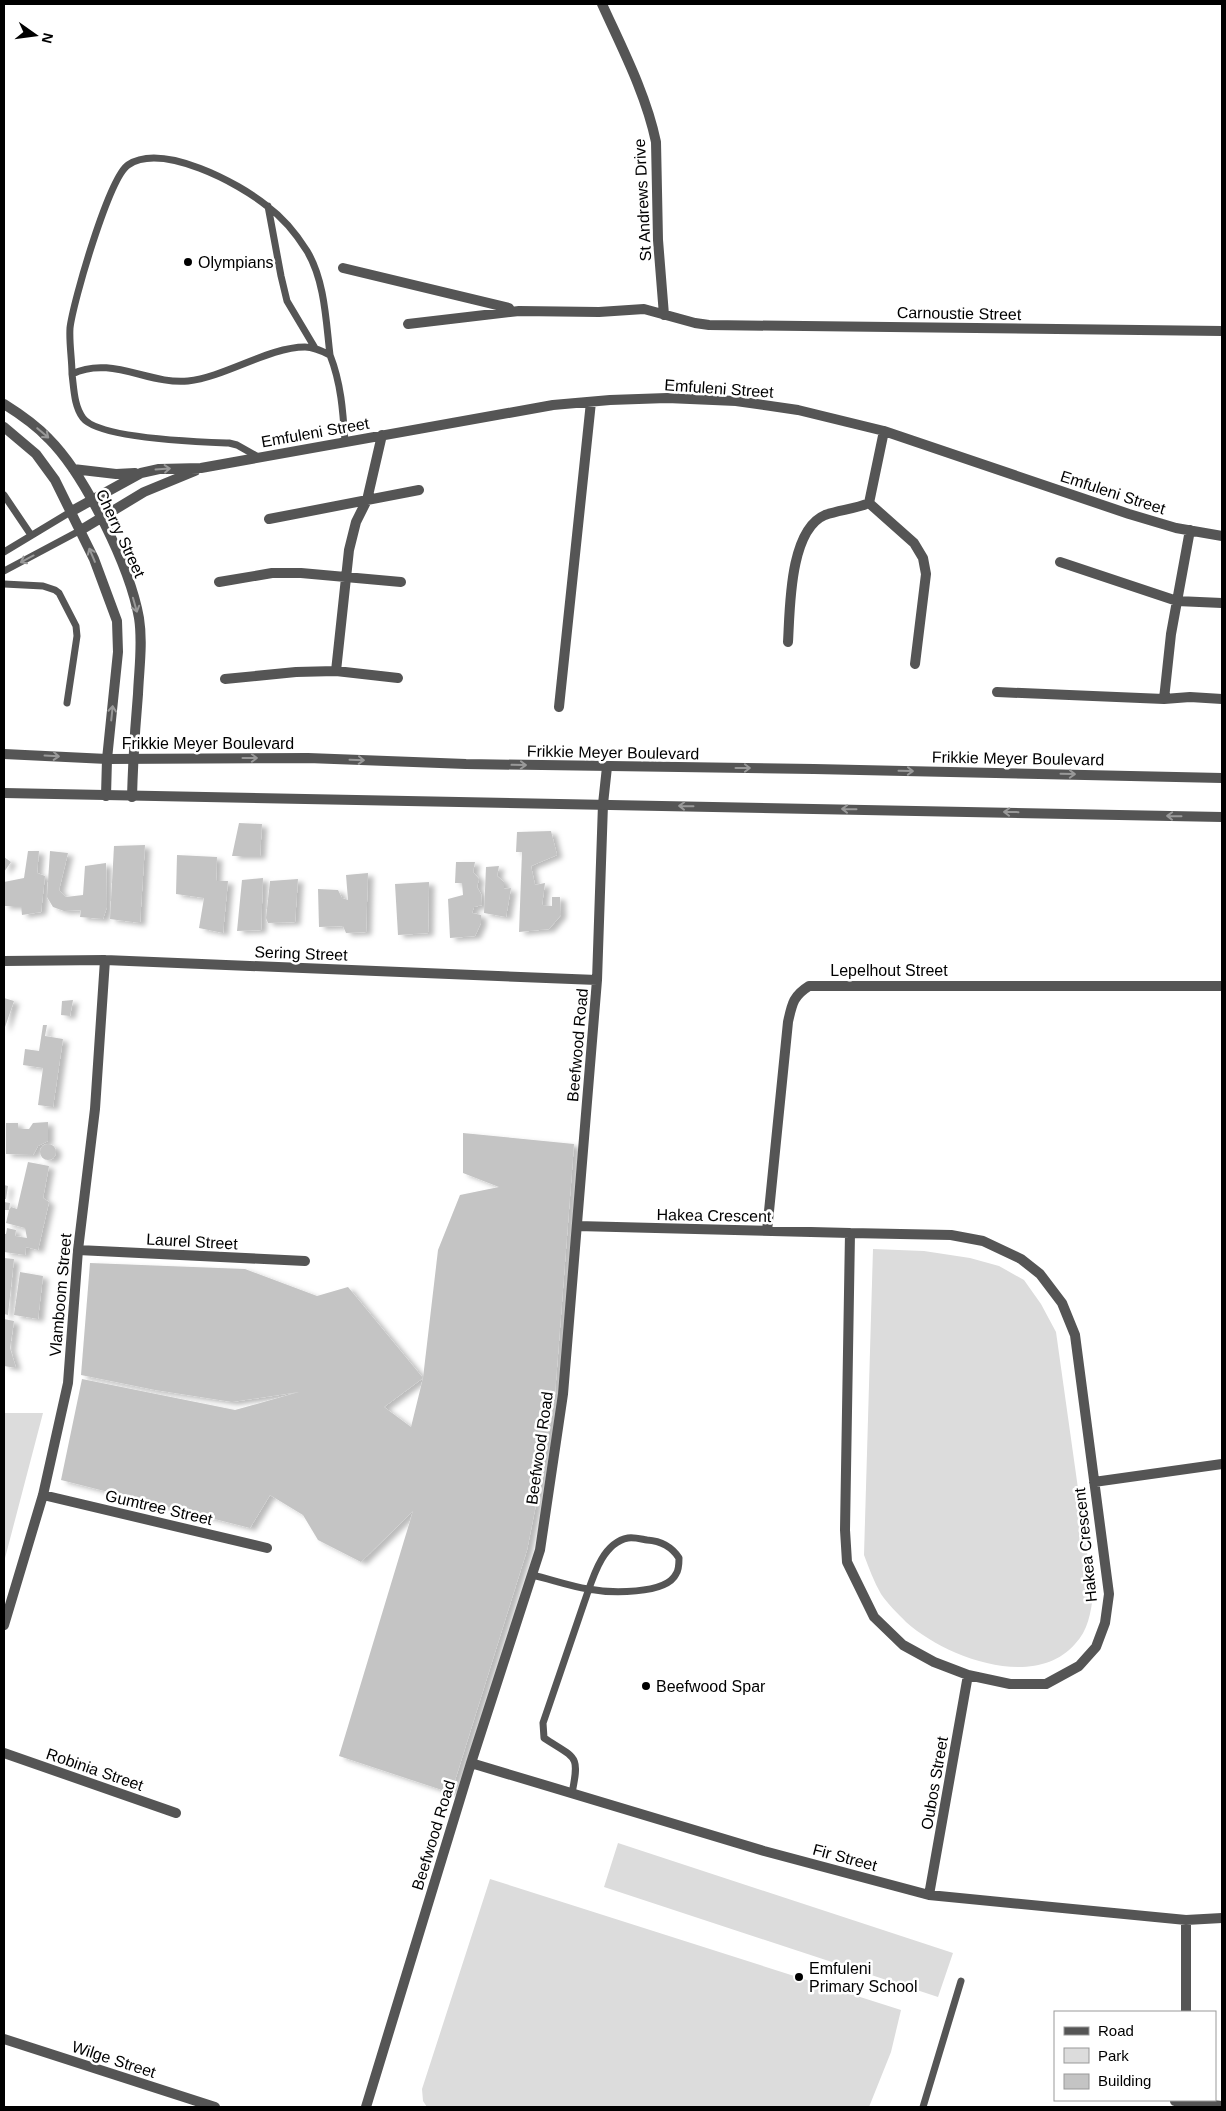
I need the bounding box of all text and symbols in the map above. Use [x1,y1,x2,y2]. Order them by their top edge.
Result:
north arrow [10,10,60,60]
text: N [39,31,57,45]
street label: St Andrews Drive [631,138,654,262]
place label: Olympians [198,254,274,271]
marker: Olympians [182,256,194,268]
street label: Carnoustie Street [897,304,1022,323]
street label: Emfuleni Street [664,376,775,401]
street label: Emfuleni Street [260,415,371,450]
one-way arrow [36,428,49,439]
one-way arrow [154,465,170,474]
street label: Emfuleni Street [1058,467,1168,518]
street label: Cherry Street [93,487,149,580]
one-way arrow [87,548,97,563]
one-way arrow [20,555,35,564]
one-way arrow [131,597,141,613]
one-way arrow [107,705,117,721]
street label: Frikkie Meyer Boulevard [122,735,294,752]
street label: Frikkie Meyer Boulevard [527,742,699,763]
street label: Frikkie Meyer Boulevard [932,748,1104,769]
one-way arrow [44,752,60,761]
one-way arrow [242,753,258,763]
one-way arrow [348,755,364,764]
one-way arrow [511,761,527,770]
one-way arrow [735,763,751,773]
one-way arrow [898,766,914,775]
one-way arrow [1060,769,1076,779]
one-way arrow [678,801,694,811]
one-way arrow [841,804,857,814]
one-way arrow [1003,808,1019,817]
one-way arrow [1166,811,1182,821]
street label: Sering Street [254,943,348,964]
street label: Lepelhout Street [830,962,948,979]
street label: Beefwood Road [564,988,591,1102]
street label: Hakea Crescent [656,1206,772,1225]
street label: Laurel Street [146,1231,239,1252]
street label: Vlamboom Street [47,1232,74,1357]
street label: Beefwood Road [523,1391,556,1506]
street label: Hakea Crescent [1071,1486,1100,1603]
street label: Gumtree Street [104,1487,215,1528]
place label: Beefwood Spar [656,1678,766,1695]
marker: Beefwood Spar [640,1680,652,1692]
street label: Oubos Street [918,1735,951,1831]
street label: Robinia Street [44,1745,146,1794]
street label: Beefwood Road [409,1778,458,1892]
street label: Fir Street [811,1841,879,1874]
place label: Emfuleni Primary School [809,1960,917,1995]
marker: Emfuleni Primary School [793,1971,805,1983]
legend [1054,2011,1216,2101]
text: Road [1098,2022,1134,2039]
street label: Wilge Street [70,2038,158,2081]
text: Park [1098,2047,1129,2064]
text: Building [1098,2072,1151,2089]

